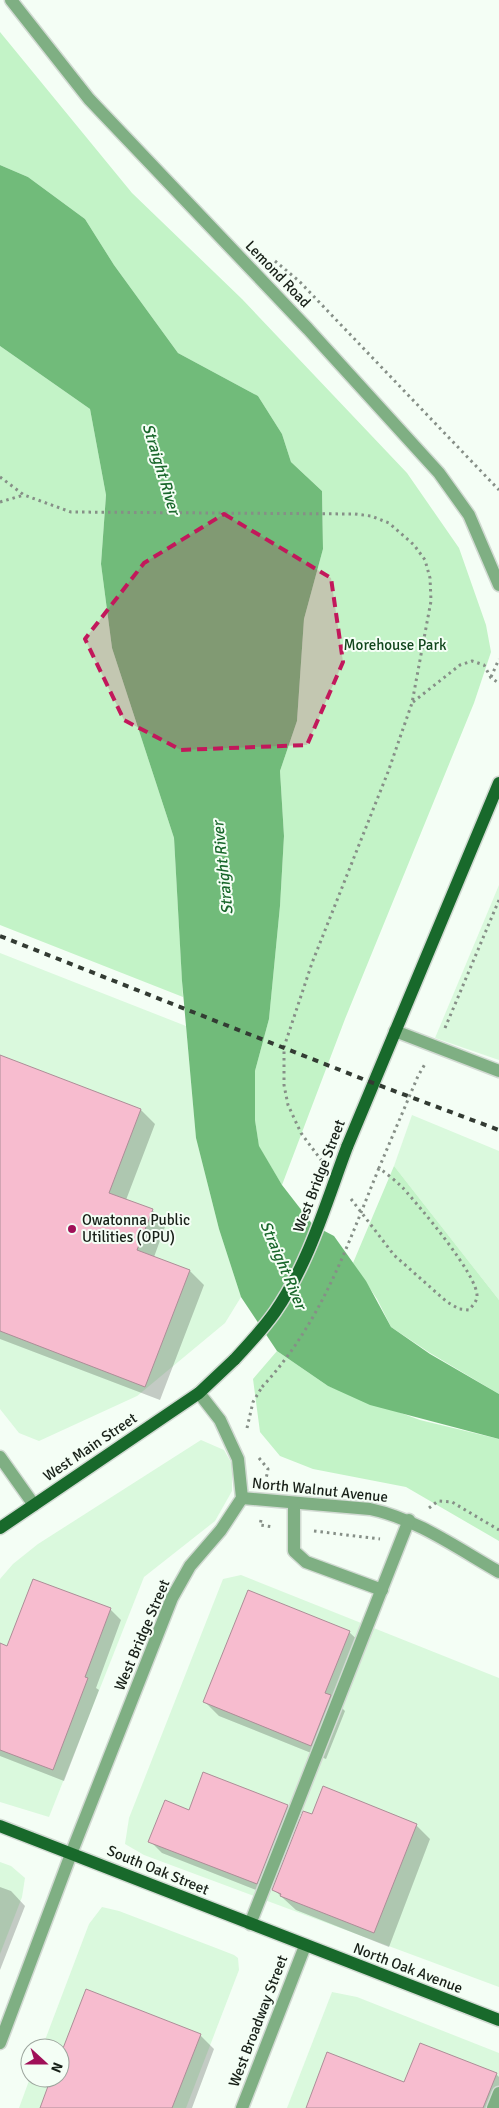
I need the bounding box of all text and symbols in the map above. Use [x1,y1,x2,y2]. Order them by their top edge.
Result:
street label: Lemond Road [242,237,314,311]
water label: Straight River [138,421,185,519]
park label: Morehouse Park [343,636,447,654]
water label: Straight River [208,818,238,916]
street label: West Bridge Street [289,1117,349,1235]
place label: Owatonna Public Utilities (OPU) [82,1211,190,1246]
water label: Straight River [255,1218,311,1314]
marker: Owatonna Public Utilities (OPU) [66,1223,78,1235]
street label: West Main Street [40,1409,140,1485]
street label: North Walnut Avenue [251,1474,389,1506]
street label: West Bridge Street [110,1577,174,1693]
street label: South Oak Street [104,1841,212,1899]
street label: North Oak Avenue [351,1939,465,1997]
street label: West Broadway Street [225,1953,291,2089]
north arrow [20,2038,70,2088]
text: N [47,2060,66,2075]

